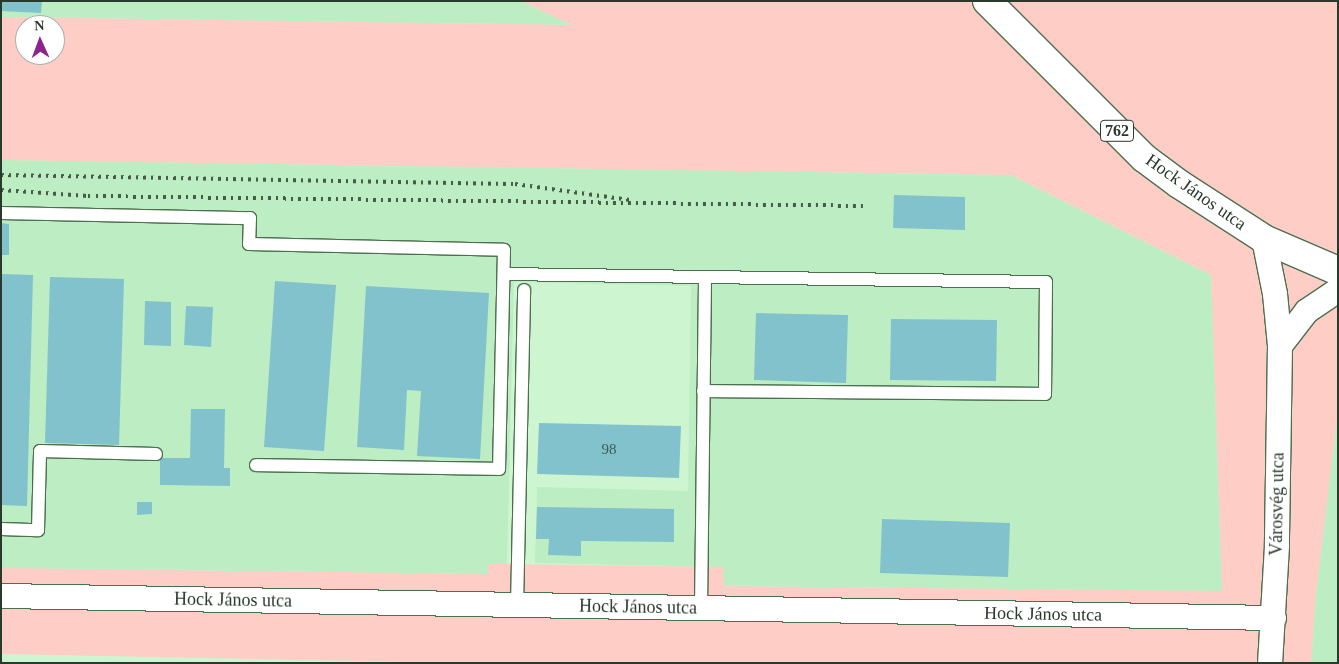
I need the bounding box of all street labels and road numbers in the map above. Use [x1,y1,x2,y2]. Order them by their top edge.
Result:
road number: 762 [1100,118,1134,144]
street label: Hock János utca [1141,149,1251,235]
street label: Városvég utca [1265,452,1289,556]
street label: Hock János utca [174,588,292,612]
street label: Hock János utca [579,595,697,619]
street label: Hock János utca [984,602,1102,626]

